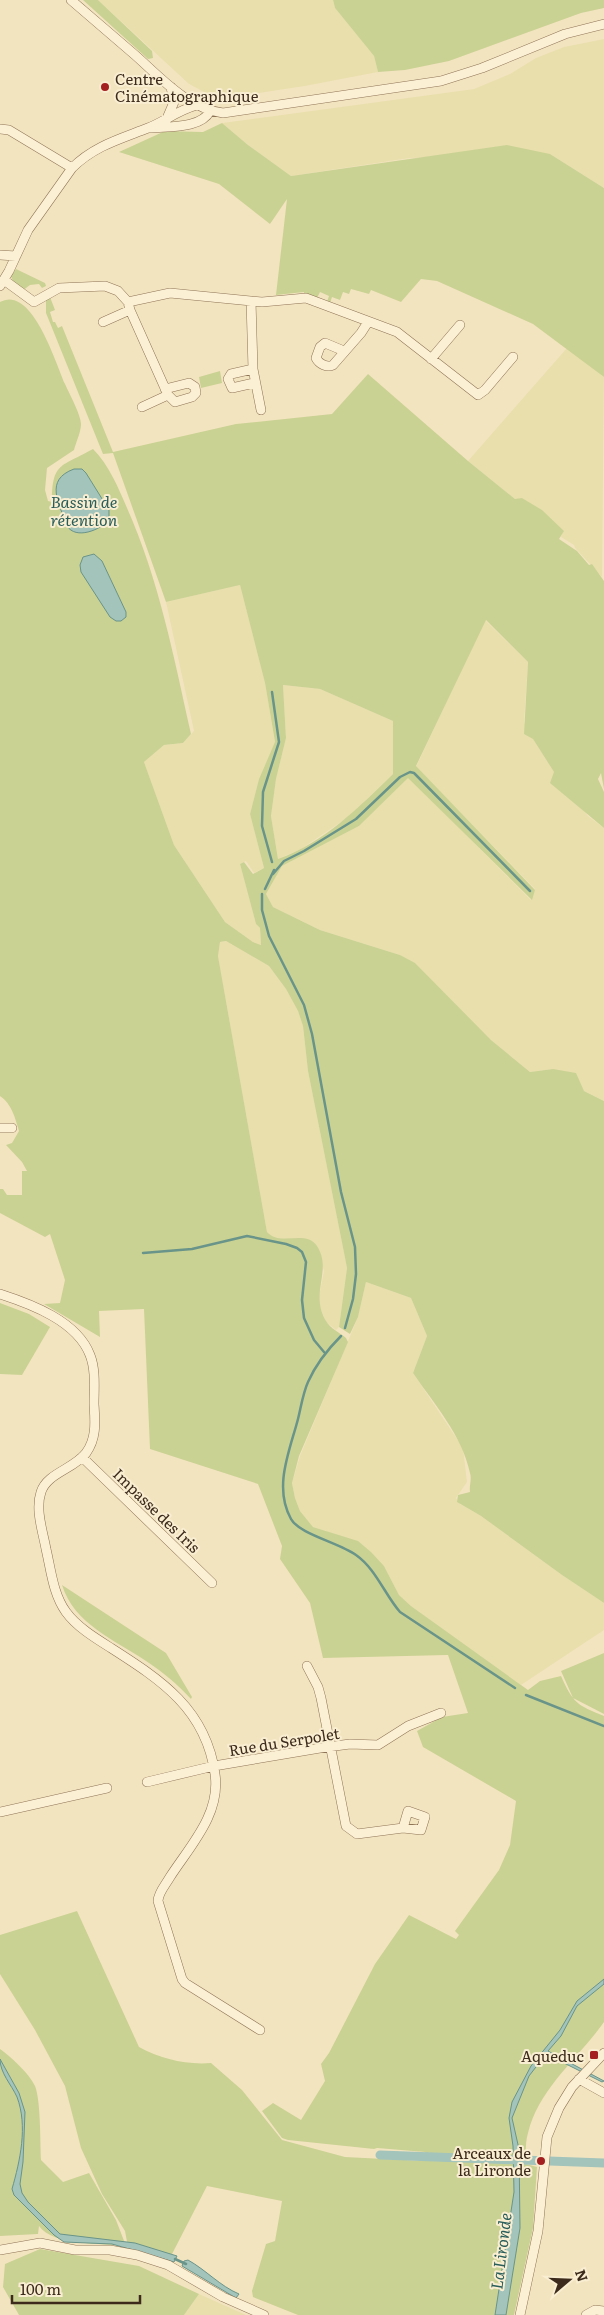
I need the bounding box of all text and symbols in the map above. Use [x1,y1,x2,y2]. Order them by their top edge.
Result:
place label: Centre Cinématographique [115,67,259,107]
marker: Centre Cinématographique [99,81,111,93]
water label: Bassin de rétention [51,489,118,531]
street label: Impasse des Iris [108,1462,206,1558]
street label: Rue du Serpolet [227,1721,341,1761]
place label: Aqueduc [521,2044,585,2067]
marker: Aqueduc [588,2049,600,2061]
place label: Arceaux de la Lironde [453,2141,531,2181]
marker: Arceaux de la Lironde [535,2155,547,2167]
water label: La Lironde [483,2211,517,2291]
north arrow [544,2255,594,2305]
text: N [571,2267,594,2284]
scale bar [12,2272,140,2304]
text: 100 m [20,2277,61,2300]

